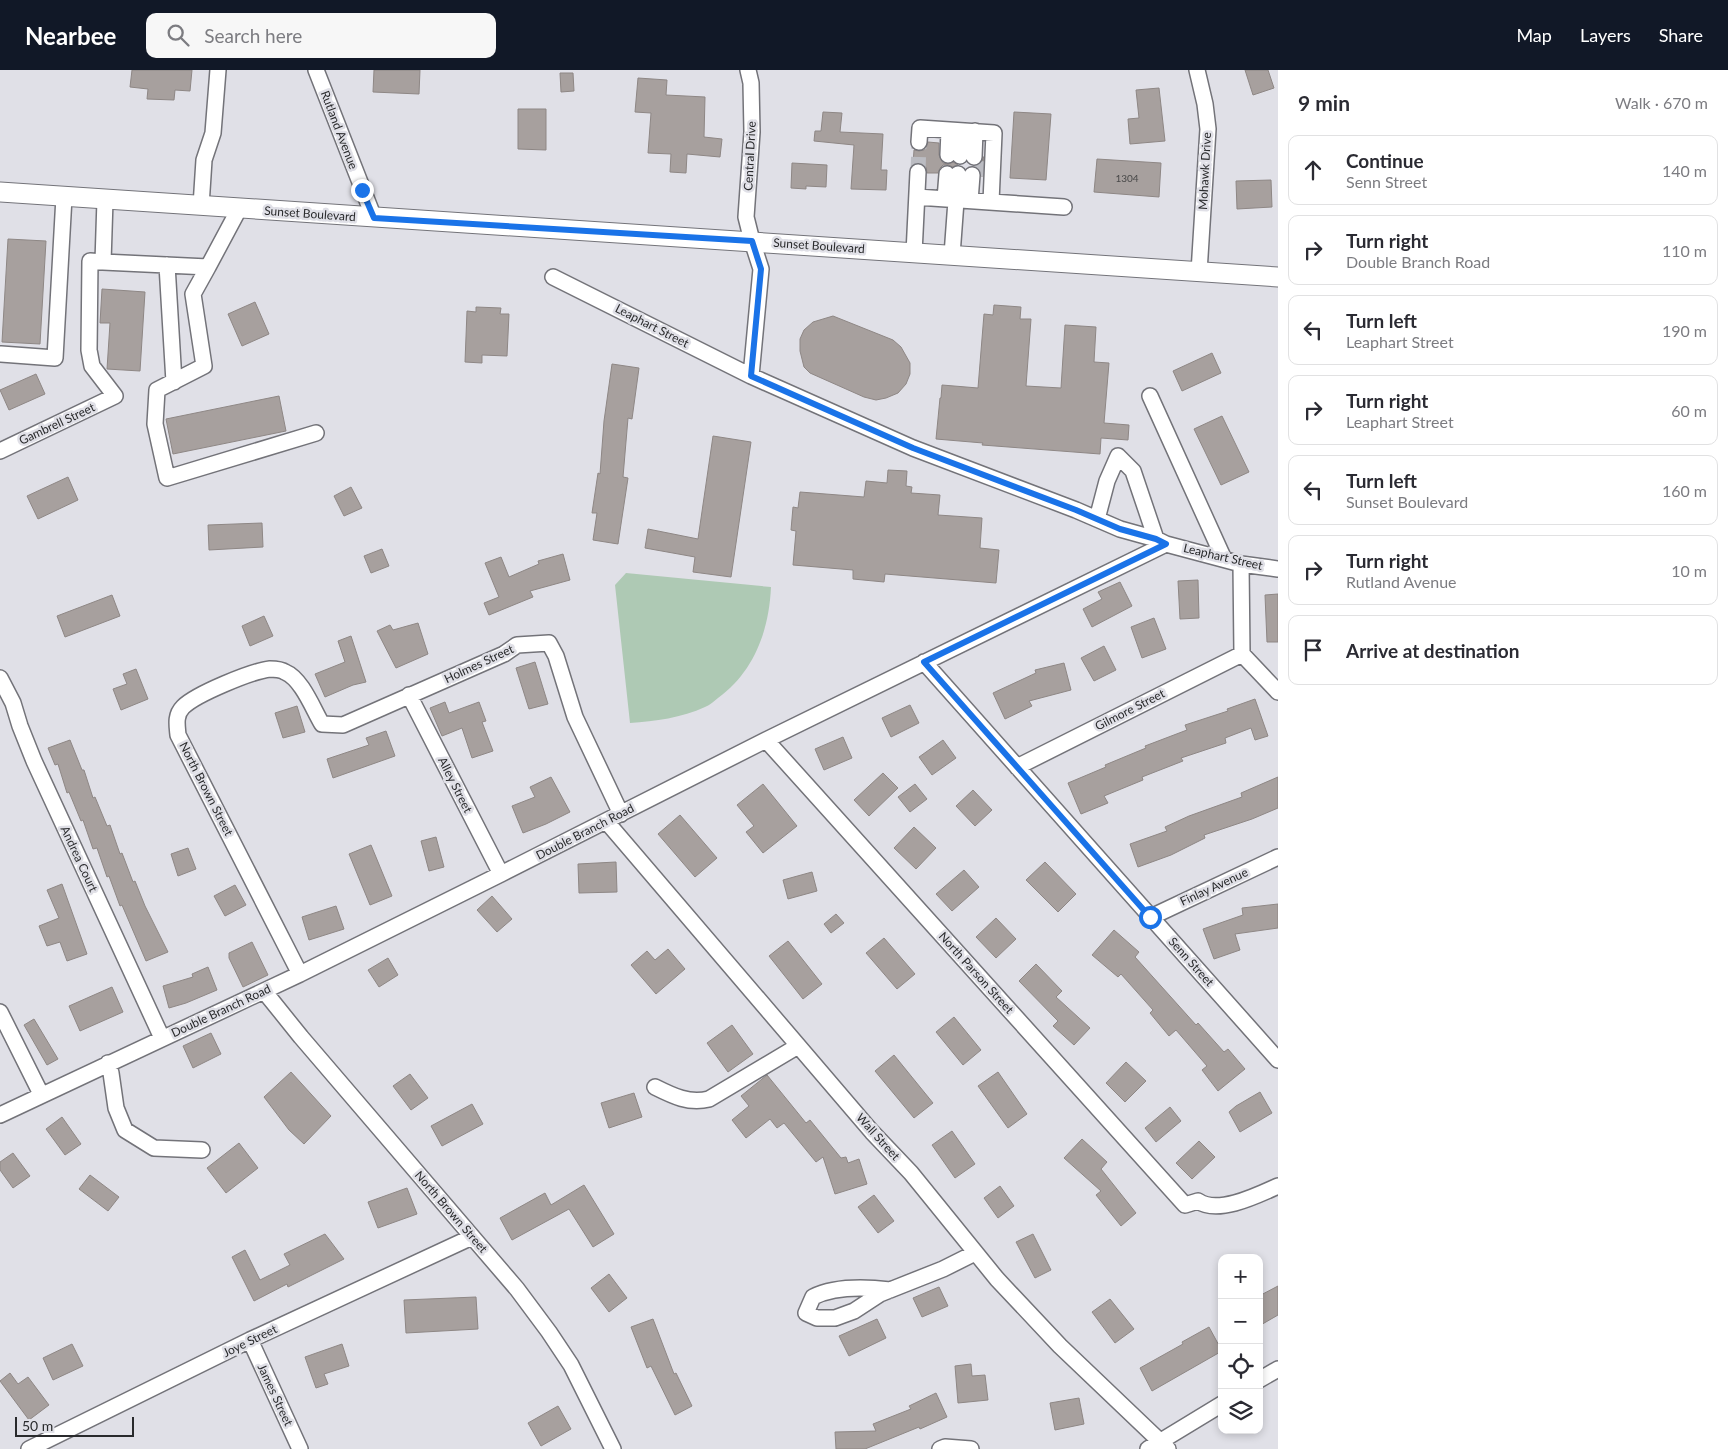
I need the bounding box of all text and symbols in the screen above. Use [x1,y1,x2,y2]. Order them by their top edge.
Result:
search box [146,13,496,58]
text: Nearbee [25,21,116,50]
icon: search [164,21,192,49]
text: Search here [204,24,302,47]
text: Map [1516,24,1552,46]
text: Layers [1580,24,1631,46]
text: Share [1659,24,1703,46]
street label: Rutland Avenue [318,88,361,171]
text: 9 min [1298,90,1350,115]
text: Walk · 670 m [1615,93,1708,112]
street label: Central Drive [740,121,759,191]
street label: Mohawk Drive [1195,132,1214,210]
text: Continue [1346,149,1424,172]
icon: ahead [1299,156,1327,184]
text: 140 m [1662,161,1707,180]
house number: 1304 [1115,172,1139,184]
text: Senn Street [1346,172,1427,191]
route end [351,179,374,202]
street label: Sunset Boulevard [264,203,356,224]
text: Turn right [1346,229,1428,252]
street label: Sunset Boulevard [773,235,865,256]
icon: right [1299,236,1327,264]
text: 110 m [1662,241,1707,260]
text: Double Branch Road [1346,252,1490,271]
street label: Leaphart Street [613,301,692,351]
text: Turn left [1346,309,1417,332]
icon: left [1299,316,1327,344]
text: 190 m [1662,321,1707,340]
text: Leaphart Street [1346,332,1454,351]
text: Turn right [1346,389,1428,412]
icon: right [1299,396,1327,424]
street label: Gambrell Street [16,399,98,448]
text: 60 m [1671,401,1707,420]
text: Leaphart Street [1346,412,1454,431]
text: Turn left [1346,469,1417,492]
icon: left [1299,476,1327,504]
text: 160 m [1662,481,1707,500]
text: Sunset Boulevard [1346,492,1468,511]
street label: Leaphart Street [1182,540,1265,573]
text: Turn right [1346,549,1428,572]
icon: right [1299,556,1327,584]
text: 10 m [1671,561,1707,580]
text: Rutland Avenue [1346,572,1457,591]
icon: arrive [1299,636,1327,664]
text: Arrive at destination [1346,639,1519,662]
street label: Holmes Street [442,641,516,686]
street label: Gilmore Street [1092,685,1168,734]
street label: North Brown Street [176,739,237,839]
street label: Alley Street [435,754,476,816]
street label: Double Branch Road [533,800,636,863]
street label: Andrea Court [58,823,102,895]
street label: Finlay Avenue [1177,864,1250,909]
route start [1139,906,1162,929]
street label: North Parson Street [936,929,1018,1017]
street label: Senn Street [1165,934,1218,990]
street label: Double Branch Road [169,981,273,1040]
street label: Wall Street [853,1110,904,1164]
street label: North Brown Street [412,1168,491,1256]
map controls [1218,1254,1263,1434]
button: + [1218,1254,1263,1299]
button: − [1218,1299,1263,1344]
street label: Joye Street [220,1321,280,1360]
button: locate [1218,1344,1263,1389]
street label: James Street [255,1361,297,1429]
button: layers [1218,1389,1263,1434]
scale bar [15,1414,134,1437]
text: 50 m [22,1417,53,1434]

